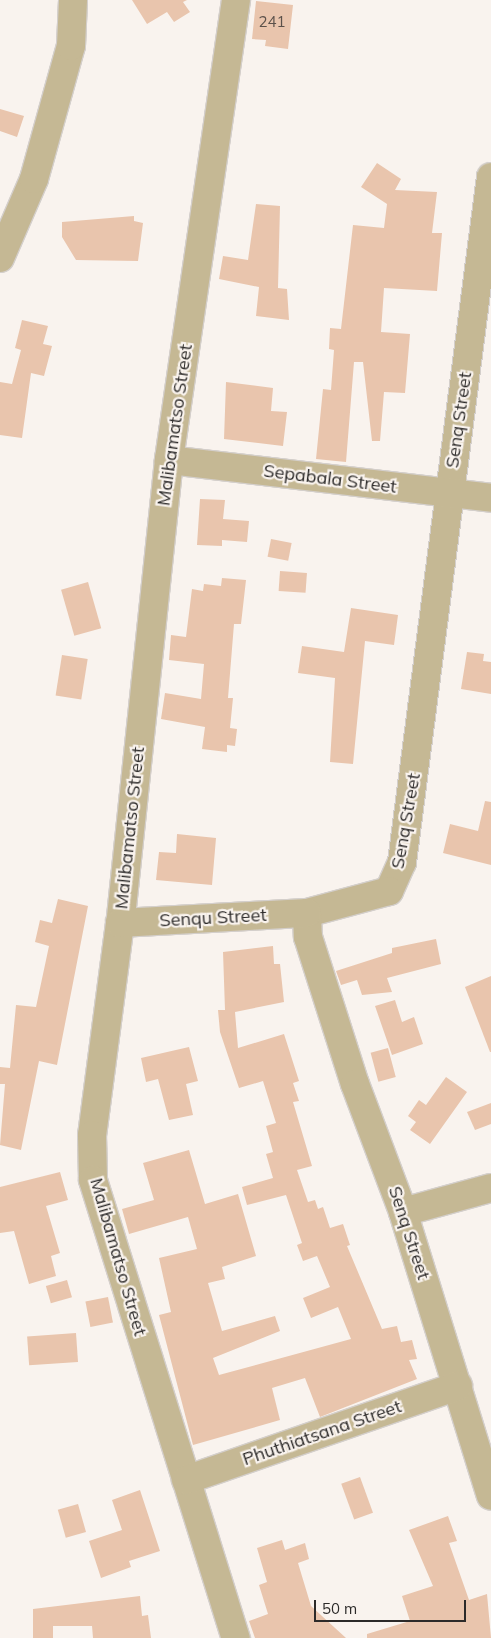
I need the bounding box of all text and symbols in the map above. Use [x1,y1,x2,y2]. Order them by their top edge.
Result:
house number: 241 [259,13,285,31]
street label: Malibamatso Street [153,343,197,507]
street label: Senq Street [442,371,476,469]
street label: Sepabala Street [262,460,398,498]
street label: Malibamatso Street [111,746,149,910]
street label: Senq Street [387,771,425,871]
street label: Senqu Street [159,904,267,932]
street label: Malibamatso Street [85,1176,151,1338]
street label: Senq Street [384,1184,434,1282]
street label: Phuthiatsana Street [240,1396,404,1470]
scale bar [316,1590,468,1622]
text: 50 m [322,1599,357,1618]

